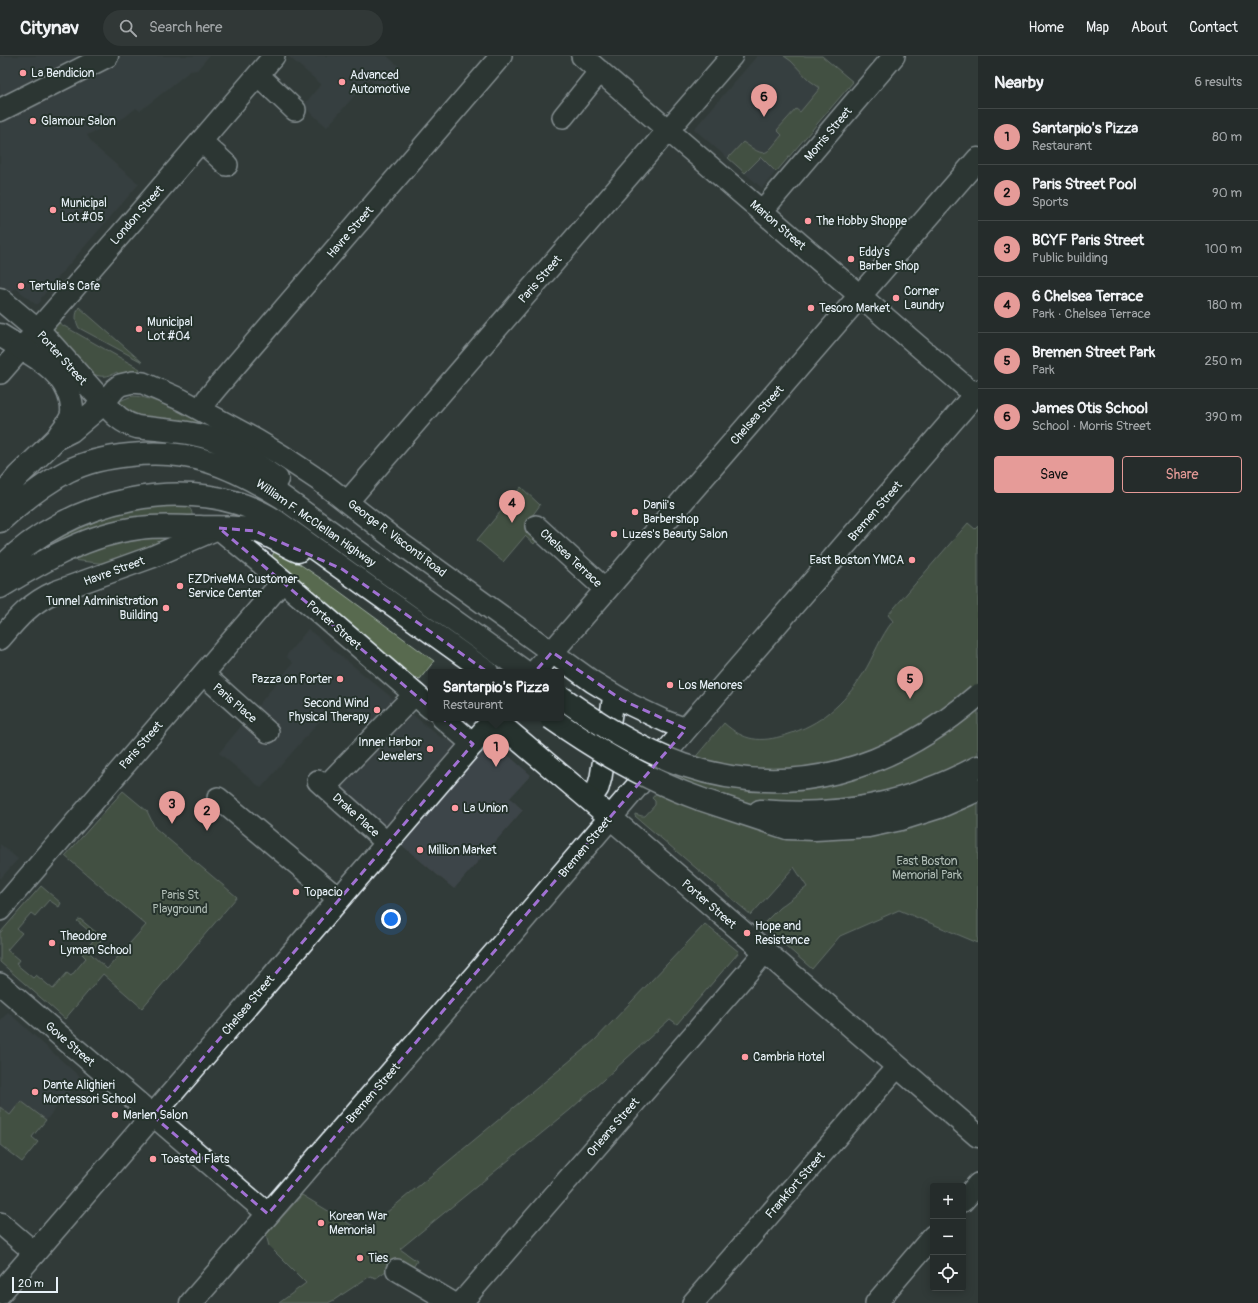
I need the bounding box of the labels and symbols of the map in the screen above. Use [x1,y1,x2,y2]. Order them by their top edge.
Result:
place label: La Bendicion [31,66,95,81]
marker: La Bendicion [18,68,28,78]
place label: Advanced Automotive [350,68,410,97]
marker: Advanced Automotive [337,77,347,87]
pin: 6 [751,84,777,117]
street label: Morris Street [801,104,856,165]
place label: Glamour Salon [41,114,116,129]
marker: Glamour Salon [28,116,38,126]
street label: London Street [108,182,167,248]
place label: Municipal Lot #05 [61,196,107,225]
street label: Marion Street [747,197,809,254]
street label: Havre Street [324,203,377,261]
marker: Municipal Lot #05 [48,205,58,215]
place label: The Hobby Shoppe [816,214,907,229]
marker: The Hobby Shoppe [803,216,813,226]
place label: Eddy's Barber Shop [859,245,920,274]
street label: Paris Street [515,252,565,306]
marker: Eddy's Barber Shop [846,254,856,264]
place label: Tertulia's Cafe [29,279,100,294]
marker: Tertulia's Cafe [16,281,26,291]
place label: Corner Laundry [904,284,944,313]
marker: Corner Laundry [891,293,901,303]
place label: Tesoro Market [819,301,890,316]
marker: Tesoro Market [806,303,816,313]
place label: Municipal Lot #04 [147,315,193,344]
marker: Municipal Lot #04 [134,324,144,334]
street label: Porter Street [33,328,90,389]
street label: Chelsea Street [727,382,787,448]
street label: William F. McClellan Highway [253,476,379,571]
street label: Bremen Street [845,478,906,545]
pin: 4 [499,490,525,523]
street label: George R. Visconti Road [344,496,449,580]
place label: Danii's Barbershop [643,498,699,527]
marker: Danii's Barbershop [630,507,640,517]
street label: Chelsea Terrace [537,526,605,591]
place label: Luzes's Beauty Salon [622,527,728,542]
marker: Luzes's Beauty Salon [609,529,619,539]
street label: Havre Street [82,553,147,589]
place label: East Boston YMCA [809,553,904,568]
marker: East Boston YMCA [907,555,917,565]
place label: EZDriveMA Customer Service Center [188,572,298,601]
marker: EZDriveMA Customer Service Center [175,581,185,591]
place label: Tunnel Administration Building [46,594,158,623]
street label: Porter Street [303,598,364,653]
marker: Tunnel Administration Building [161,603,171,613]
pin: 5 [897,666,923,699]
place label: Pazza on Porter [251,672,333,687]
marker: Pazza on Porter [335,674,345,684]
place label: Los Menores [678,678,743,693]
street label: Paris Place [210,680,260,727]
marker: Los Menores [665,680,675,690]
place label: Second Wind Physical Therapy [288,696,369,725]
marker: Second Wind Physical Therapy [372,705,382,715]
street label: Paris Street [116,718,166,772]
pin: 1 [483,734,509,767]
place label: Inner Harbor Jewelers [358,735,423,764]
marker: Inner Harbor Jewelers [425,744,435,754]
street label: Drake Place [329,790,382,840]
pin: 3 [159,791,185,824]
pin: 2 [194,798,220,831]
place label: La Union [463,801,508,816]
marker: La Union [450,803,460,813]
street label: Bremen Street [556,814,615,881]
place label: Million Market [428,843,497,858]
marker: Million Market [415,845,425,855]
park label: East Boston Memorial Park [892,854,962,883]
street label: Porter Street [678,877,739,932]
place label: Topacio [304,885,343,900]
marker: Topacio [291,887,301,897]
park label: Paris St Playground [152,888,208,917]
your location [381,909,401,929]
place label: Hope and Resistance [755,919,810,948]
marker: Hope and Resistance [742,928,752,938]
place label: Theodore Lyman School [60,929,132,958]
marker: Theodore Lyman School [47,938,57,948]
street label: Chelsea Street [219,972,278,1038]
street label: Gove Street [42,1019,98,1070]
place label: Cambria Hotel [753,1050,825,1065]
marker: Cambria Hotel [740,1052,750,1062]
street label: Bremen Street [343,1060,404,1127]
place label: Dante Alighieri Montessori School [43,1078,136,1107]
marker: Dante Alighieri Montessori School [30,1087,40,1097]
street label: Orleans Street [584,1095,643,1160]
place label: Marlen Salon [123,1108,188,1123]
marker: Marlen Salon [110,1110,120,1120]
street label: Frankfort Street [762,1149,828,1222]
place label: Toasted Flats [161,1152,230,1167]
marker: Toasted Flats [148,1154,158,1164]
place label: Korean War Memorial [329,1209,388,1238]
marker: Korean War Memorial [316,1218,326,1228]
place label: Ties [368,1251,389,1266]
marker: Ties [355,1253,365,1263]
scale bar [12,1275,58,1294]

